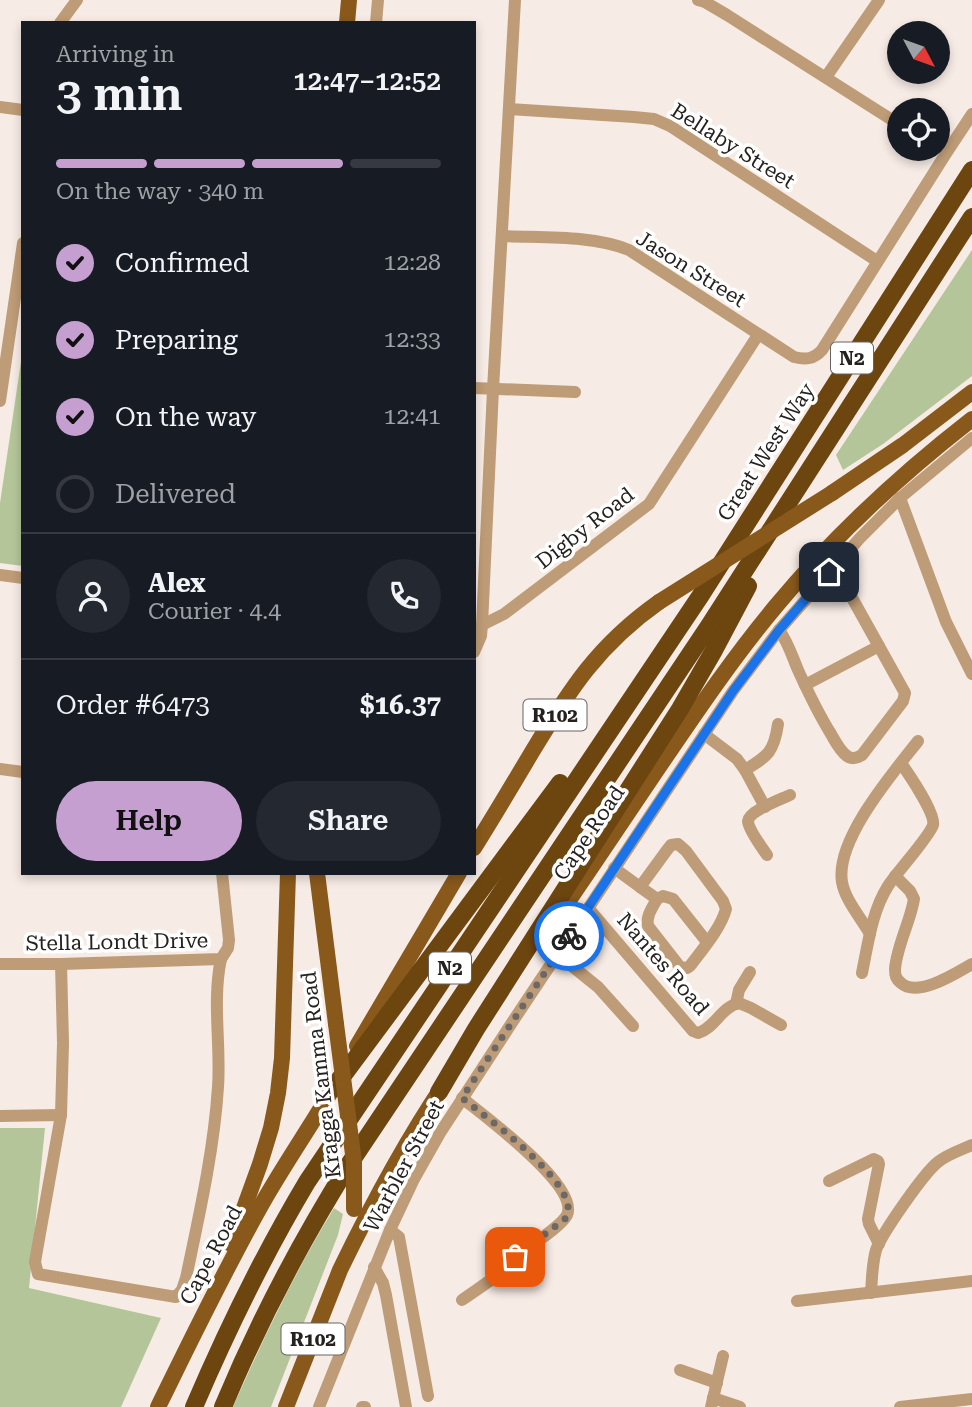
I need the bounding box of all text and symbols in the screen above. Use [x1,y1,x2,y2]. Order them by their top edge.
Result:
north arrow [887,21,950,84]
map controls [887,21,950,161]
text: Arriving in [56,41,175,68]
text: 12:47–12:52 [293,66,441,96]
text: 3 min [56,67,183,121]
street label: Bellaby Street [667,98,799,194]
button: locate [887,98,950,161]
text: On the way · 340 m [56,178,264,205]
street label: Jason Street [632,226,750,312]
icon: check [56,244,94,282]
text: Confirmed [115,248,250,278]
text: 12:28 [384,249,441,276]
icon: check [56,321,94,359]
text: Preparing [115,325,238,355]
text: 12:33 [384,326,441,353]
road number: N2 [831,342,873,374]
street label: Great West Way [713,378,820,525]
icon: check [56,398,94,436]
text: On the way [115,402,256,432]
text: 12:41 [384,403,441,430]
text: Delivered [115,479,236,509]
street label: Digby Road [531,482,639,574]
pin [799,542,859,602]
icon: home [810,553,848,591]
button: person [56,559,130,633]
button: phone [367,559,441,633]
text: Alex [148,568,206,598]
text: Courier · 4.4 [148,598,281,625]
text: Order #6473 [56,690,210,720]
text: $16.37 [360,690,441,720]
road number: R102 [524,700,586,730]
button: Help [56,781,242,861]
button: Share [256,781,441,861]
street label: Cape Road [549,781,630,885]
courier [534,901,604,971]
street label: Nantes Road [612,908,714,1020]
icon: bike [550,917,588,955]
street label: Stella Londt Drive [26,928,208,956]
road number: N2 [429,952,471,984]
street label: Kragga Kamma Road [296,970,346,1180]
street label: Warbler Street [359,1096,449,1236]
street label: Cape Road [175,1201,247,1309]
pin [485,1227,545,1287]
icon: bag [496,1238,534,1276]
road number: R102 [282,1324,344,1354]

